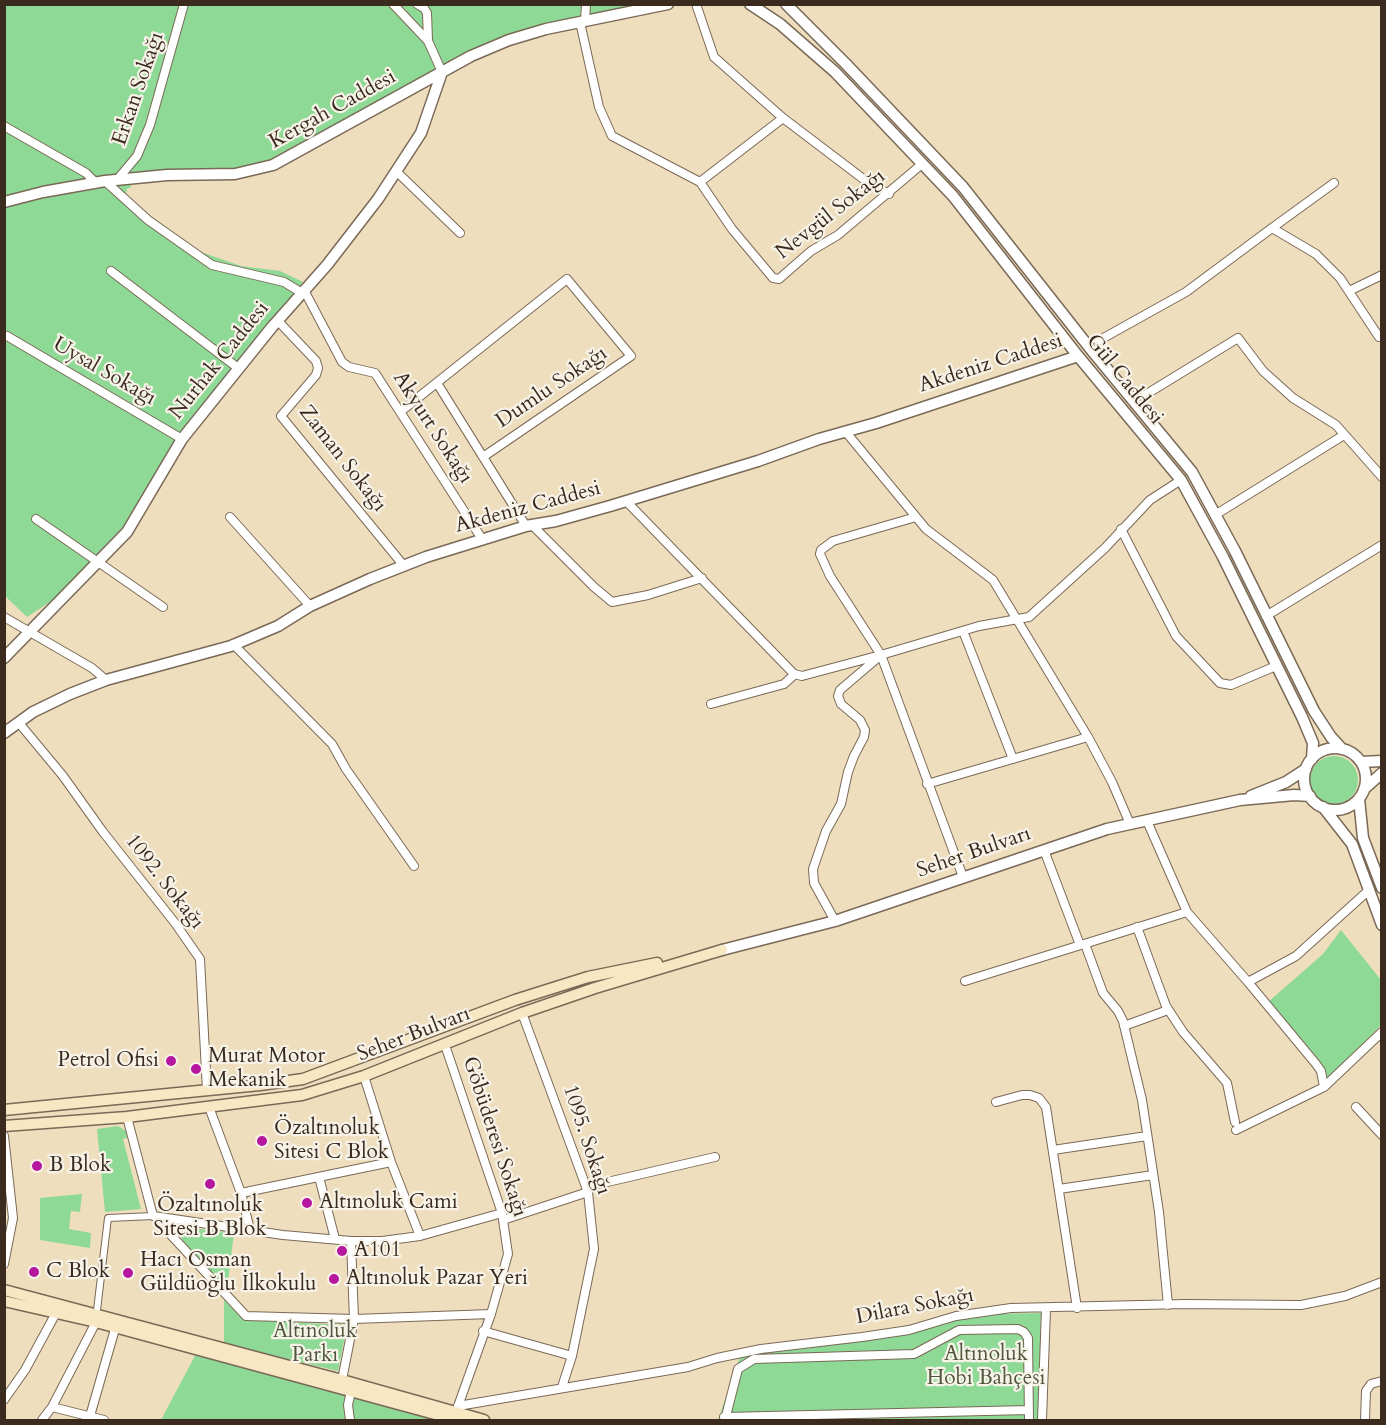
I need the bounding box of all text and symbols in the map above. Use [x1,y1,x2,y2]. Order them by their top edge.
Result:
street label: Erkan Sokağı [108,29,170,149]
street label: Kergah Caddesi [265,65,401,155]
street label: Nevgül Sokağı [771,164,891,266]
street label: Nurhak Caddesi [165,297,275,425]
street label: Akdeniz Caddesi [916,329,1066,399]
street label: Gül Caddesi [1080,330,1168,430]
street label: Uysal Sokağı [48,332,160,412]
street label: Dumlu Sokağı [492,342,612,434]
street label: Akyurt Sokağı [386,367,478,489]
street label: Zaman Sokağı [293,401,391,517]
street label: Akdeniz Caddesi [452,476,604,540]
street label: Seher Bulvarı [914,822,1034,884]
street label: 1092. Sokağı [119,829,209,935]
street label: Seher Bulvarı [354,1002,474,1068]
place label: Murat Motor Mekanik [208,1044,325,1094]
place label: Petrol Ofisi [58,1048,159,1074]
marker: Petrol Ofisi [164,1054,178,1068]
street label: Göbüderesi Sokağı [456,1054,532,1220]
marker: Murat Motor Mekanik [189,1062,203,1076]
street label: 1095. Sokağı [556,1082,616,1198]
place label: Özaltınoluk Sitesi C Blok [274,1116,389,1166]
marker: Özaltınoluk Sitesi C Blok [255,1134,269,1148]
place label: B Blok [49,1153,111,1179]
marker: B Blok [30,1159,44,1173]
marker: Özaltınoluk Sitesi B Blok [203,1177,217,1191]
place label: Altınoluk Cami [319,1190,458,1216]
place label: Özaltınoluk Sitesi B Blok [153,1193,267,1243]
marker: Altınoluk Cami [300,1196,314,1210]
place label: A101 [354,1238,401,1264]
marker: A101 [335,1244,349,1258]
place label: Hacı Osman Güldüoğlu İlkokulu [140,1248,317,1298]
place label: C Blok [46,1259,110,1285]
marker: C Blok [27,1265,41,1279]
marker: Hacı Osman Güldüoğlu İlkokulu [121,1266,135,1280]
place label: Altınoluk Pazar Yeri [346,1266,528,1292]
marker: Altınoluk Pazar Yeri [327,1272,341,1286]
street label: Dilara Sokağı [854,1283,976,1331]
park label: Altınoluk Parkı [273,1319,357,1369]
park label: Altınoluk Hobi Bahçesi [927,1342,1045,1392]

